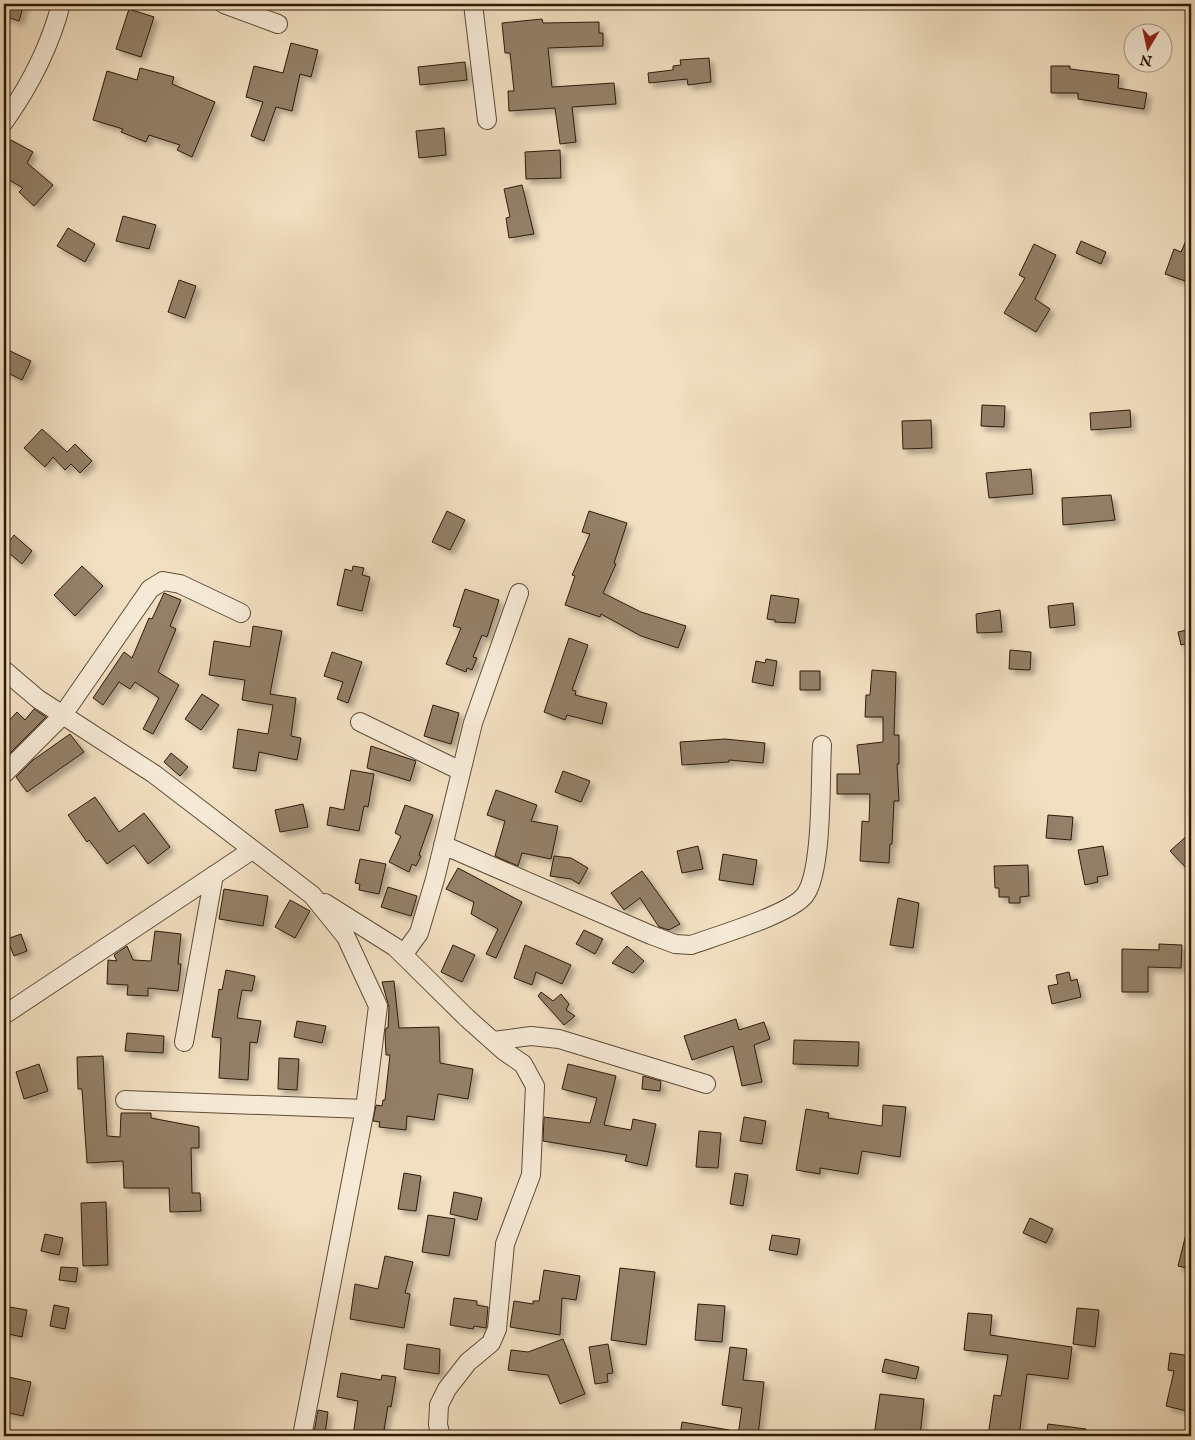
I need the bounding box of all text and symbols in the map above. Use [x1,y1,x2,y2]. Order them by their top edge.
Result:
north arrow [1122,22,1172,72]
text: N [1139,50,1155,70]

